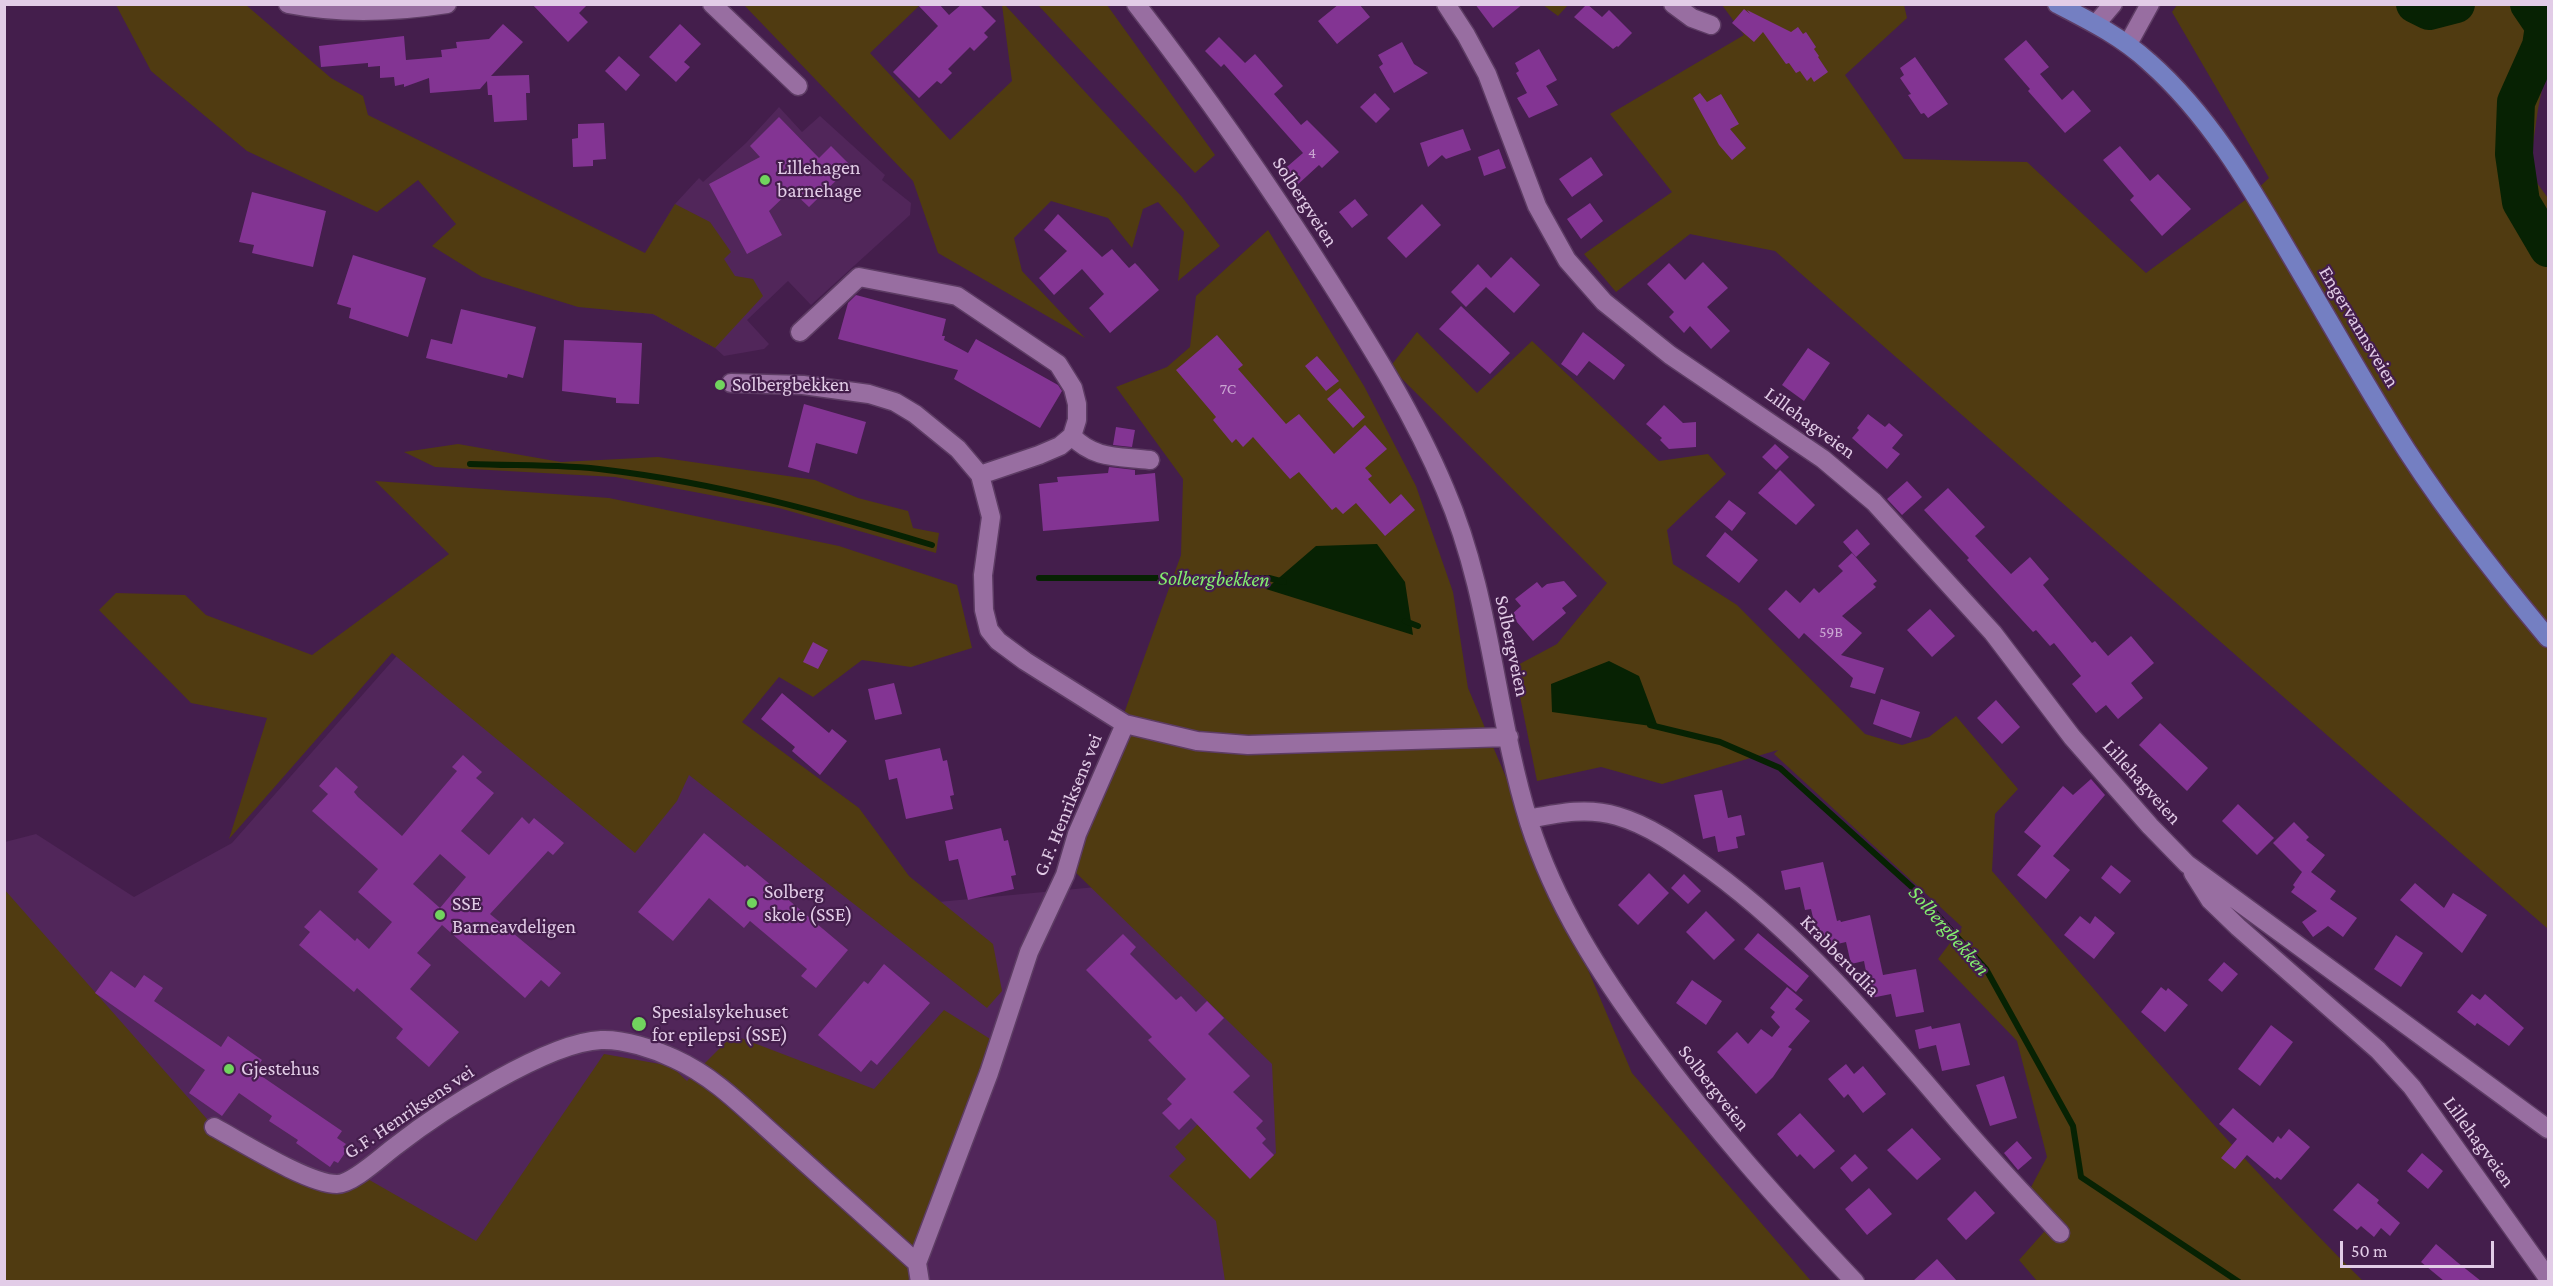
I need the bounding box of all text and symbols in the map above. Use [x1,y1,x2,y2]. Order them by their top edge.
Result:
house number: 4 [1308,143,1316,163]
street label: Solbergveien [1267,152,1343,252]
place label: Lillehagen barnehage [777,156,862,203]
marker: Lillehagen barnehage [758,173,772,187]
street label: Engervannsveien [2313,262,2405,392]
place label: Solbergbekken [732,373,850,397]
marker: Solbergbekken [713,378,727,392]
house number: 7C [1220,379,1236,399]
street label: Lillehagveien [1760,382,1860,464]
water label: Solbergbekken [1158,565,1270,593]
street label: Solbergveien [1490,593,1534,699]
house number: 59B [1819,622,1843,642]
street label: G.F. Henriksens vei [1028,730,1108,880]
street label: Lillehagveien [2097,734,2187,830]
place label: Solberg skole (SSE) [764,880,853,927]
water label: Solbergbekken [1903,881,1995,981]
place label: SSE Barneavdeligen [452,892,576,939]
marker: Solberg skole (SSE) [745,896,759,910]
marker: SSE Barneavdeligen [433,908,447,922]
street label: Krabberudlia [1795,910,1885,1002]
place label: Spesialsykehuset for epilepsi (SSE) [652,1000,788,1047]
marker: Spesialsykehuset for epilepsi (SSE) [630,1015,648,1033]
street label: Solbergveien [1673,1040,1755,1136]
place label: Gjestehus [241,1057,320,1081]
street label: G.F. Henriksens vei [339,1060,479,1164]
marker: Gjestehus [222,1062,236,1076]
street label: Lillehagveien [2438,1092,2520,1192]
scale bar [2343,1229,2498,1267]
text: 50 m [2351,1241,2388,1261]

